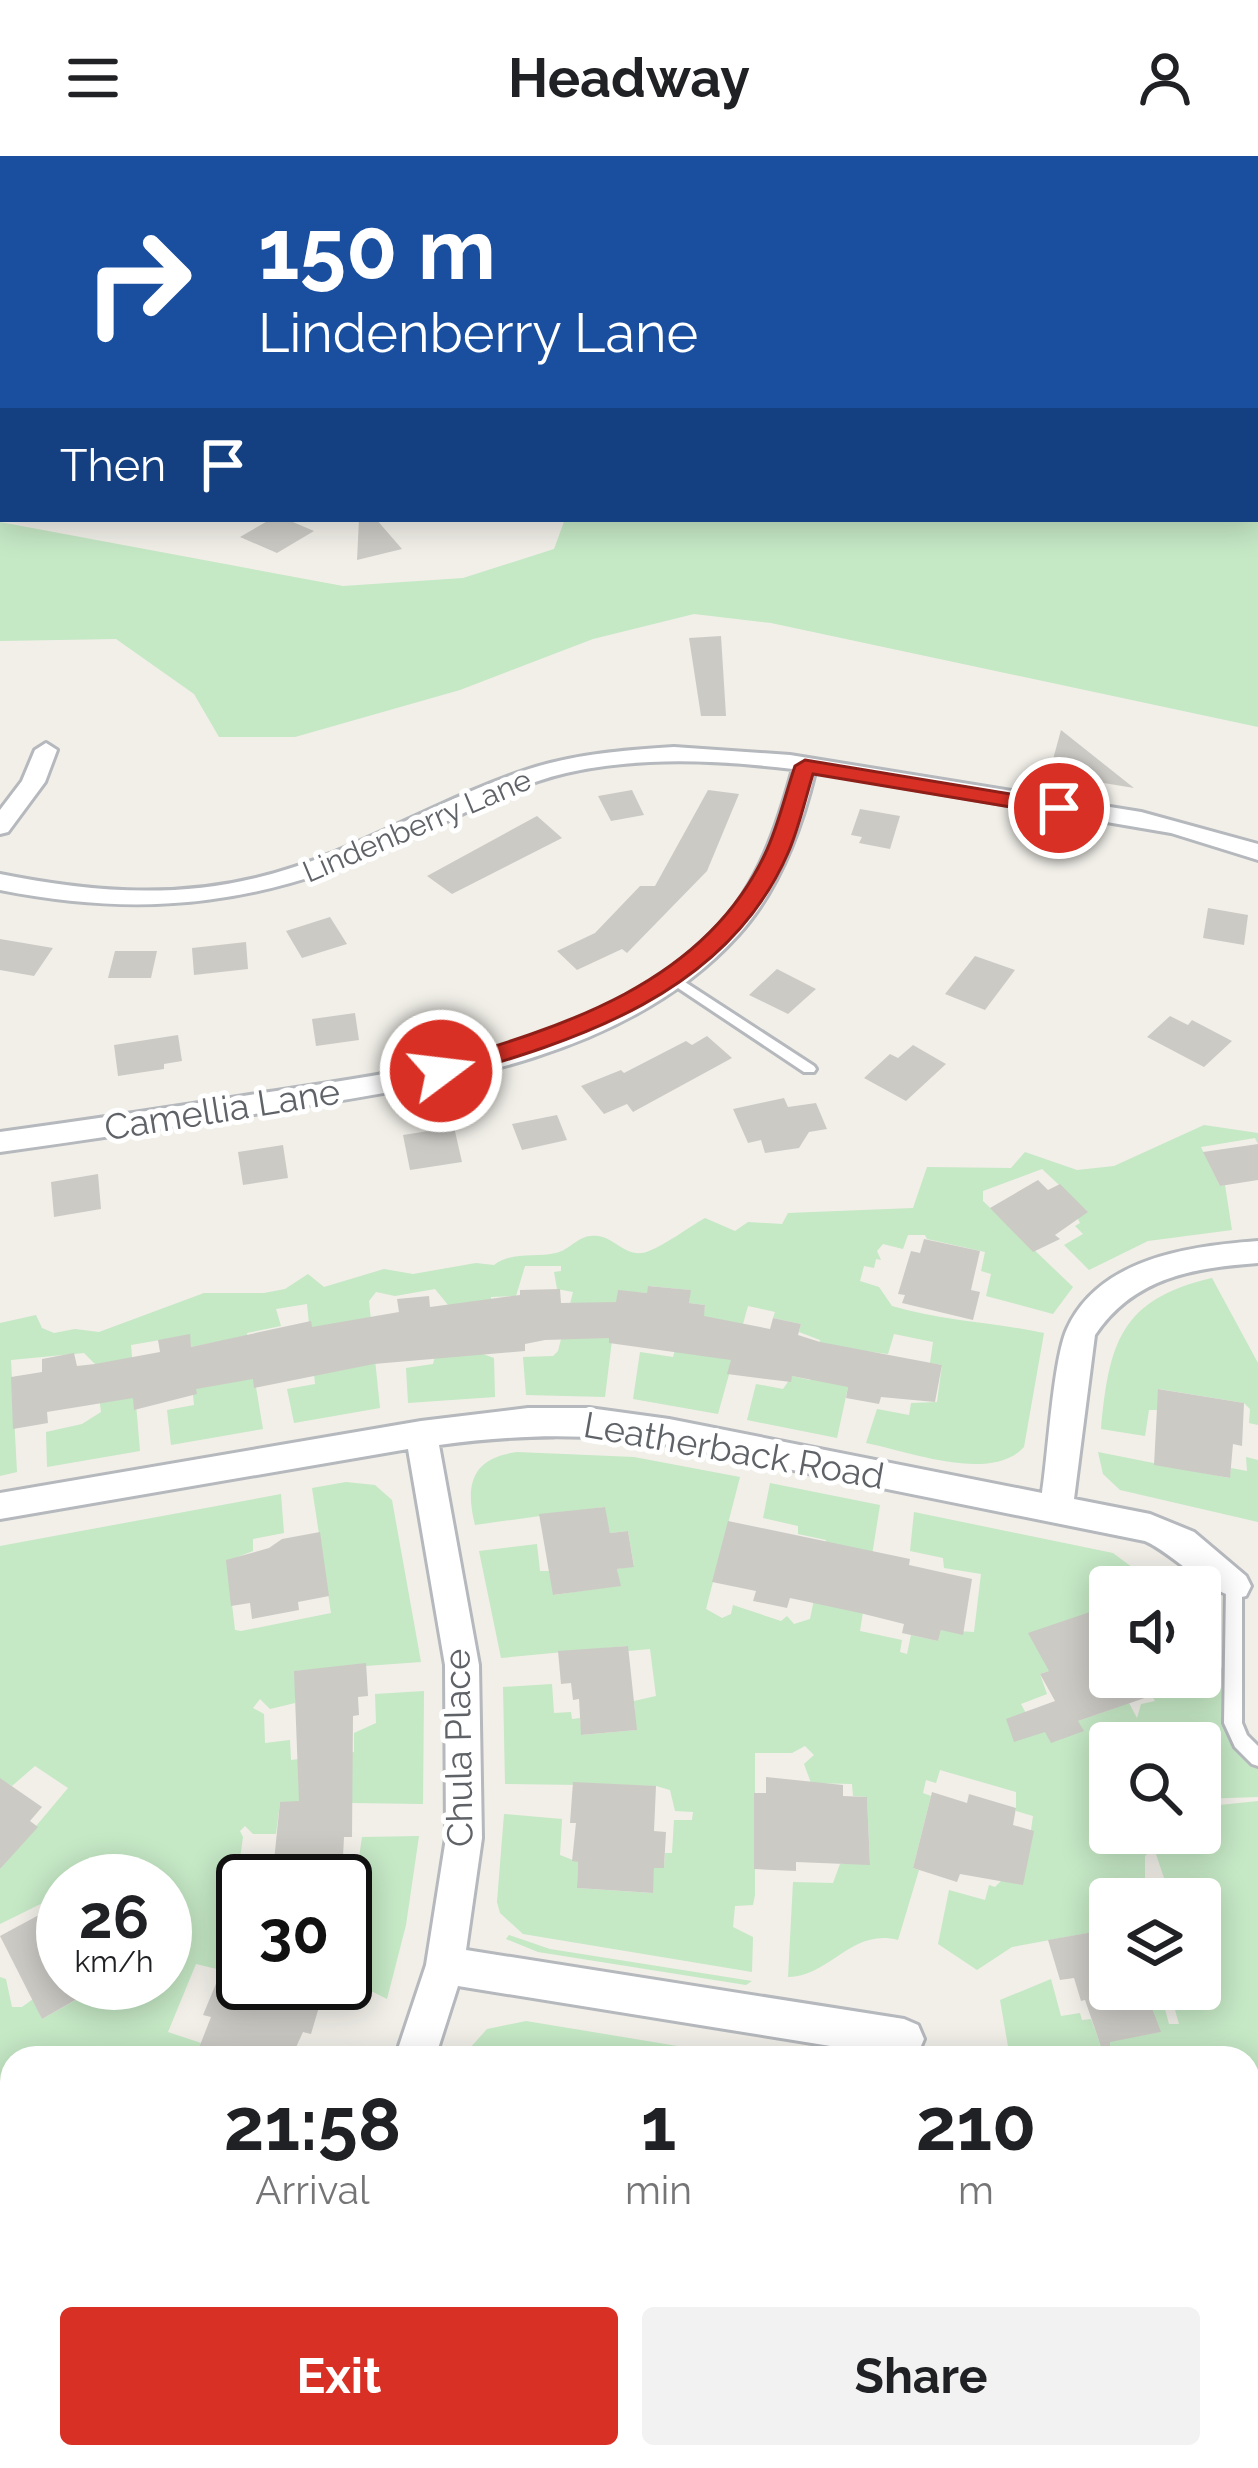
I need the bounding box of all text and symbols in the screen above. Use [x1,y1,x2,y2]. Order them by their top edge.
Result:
icon: menu [60,45,126,111]
icon: person [1132,45,1198,111]
text: Headway [508,46,750,110]
text: 150 m [258,200,496,299]
icon: right [60,204,216,360]
text: Lindenberry Lane [258,301,698,365]
icon: arrive [190,432,256,498]
text: Then [60,439,166,492]
pin [1008,757,1110,859]
street label: Lindenberry Lane [297,762,536,889]
icon: arrive [1026,775,1092,841]
position arrow [378,1008,504,1134]
street label: Camellia Lane [101,1070,343,1148]
street label: Leatherback Road [581,1403,887,1497]
map controls [1089,1566,1221,2010]
button: sound [1089,1566,1221,1698]
street label: Chula Place [435,1649,481,1847]
button: search [1089,1722,1221,1854]
speed limit sign: 30 [216,1854,372,2010]
button: layers [1089,1878,1221,2010]
text: 26 [79,1882,149,1952]
text: km/h [74,1944,154,1979]
text: 21:58 [224,2082,401,2167]
text: 1 [641,2082,676,2167]
text: 210 [916,2082,1036,2167]
text: Arrival [255,2167,370,2213]
text: min [625,2167,692,2213]
text: m [958,2167,994,2213]
button: Exit [60,2307,618,2445]
button: Share [642,2307,1200,2445]

